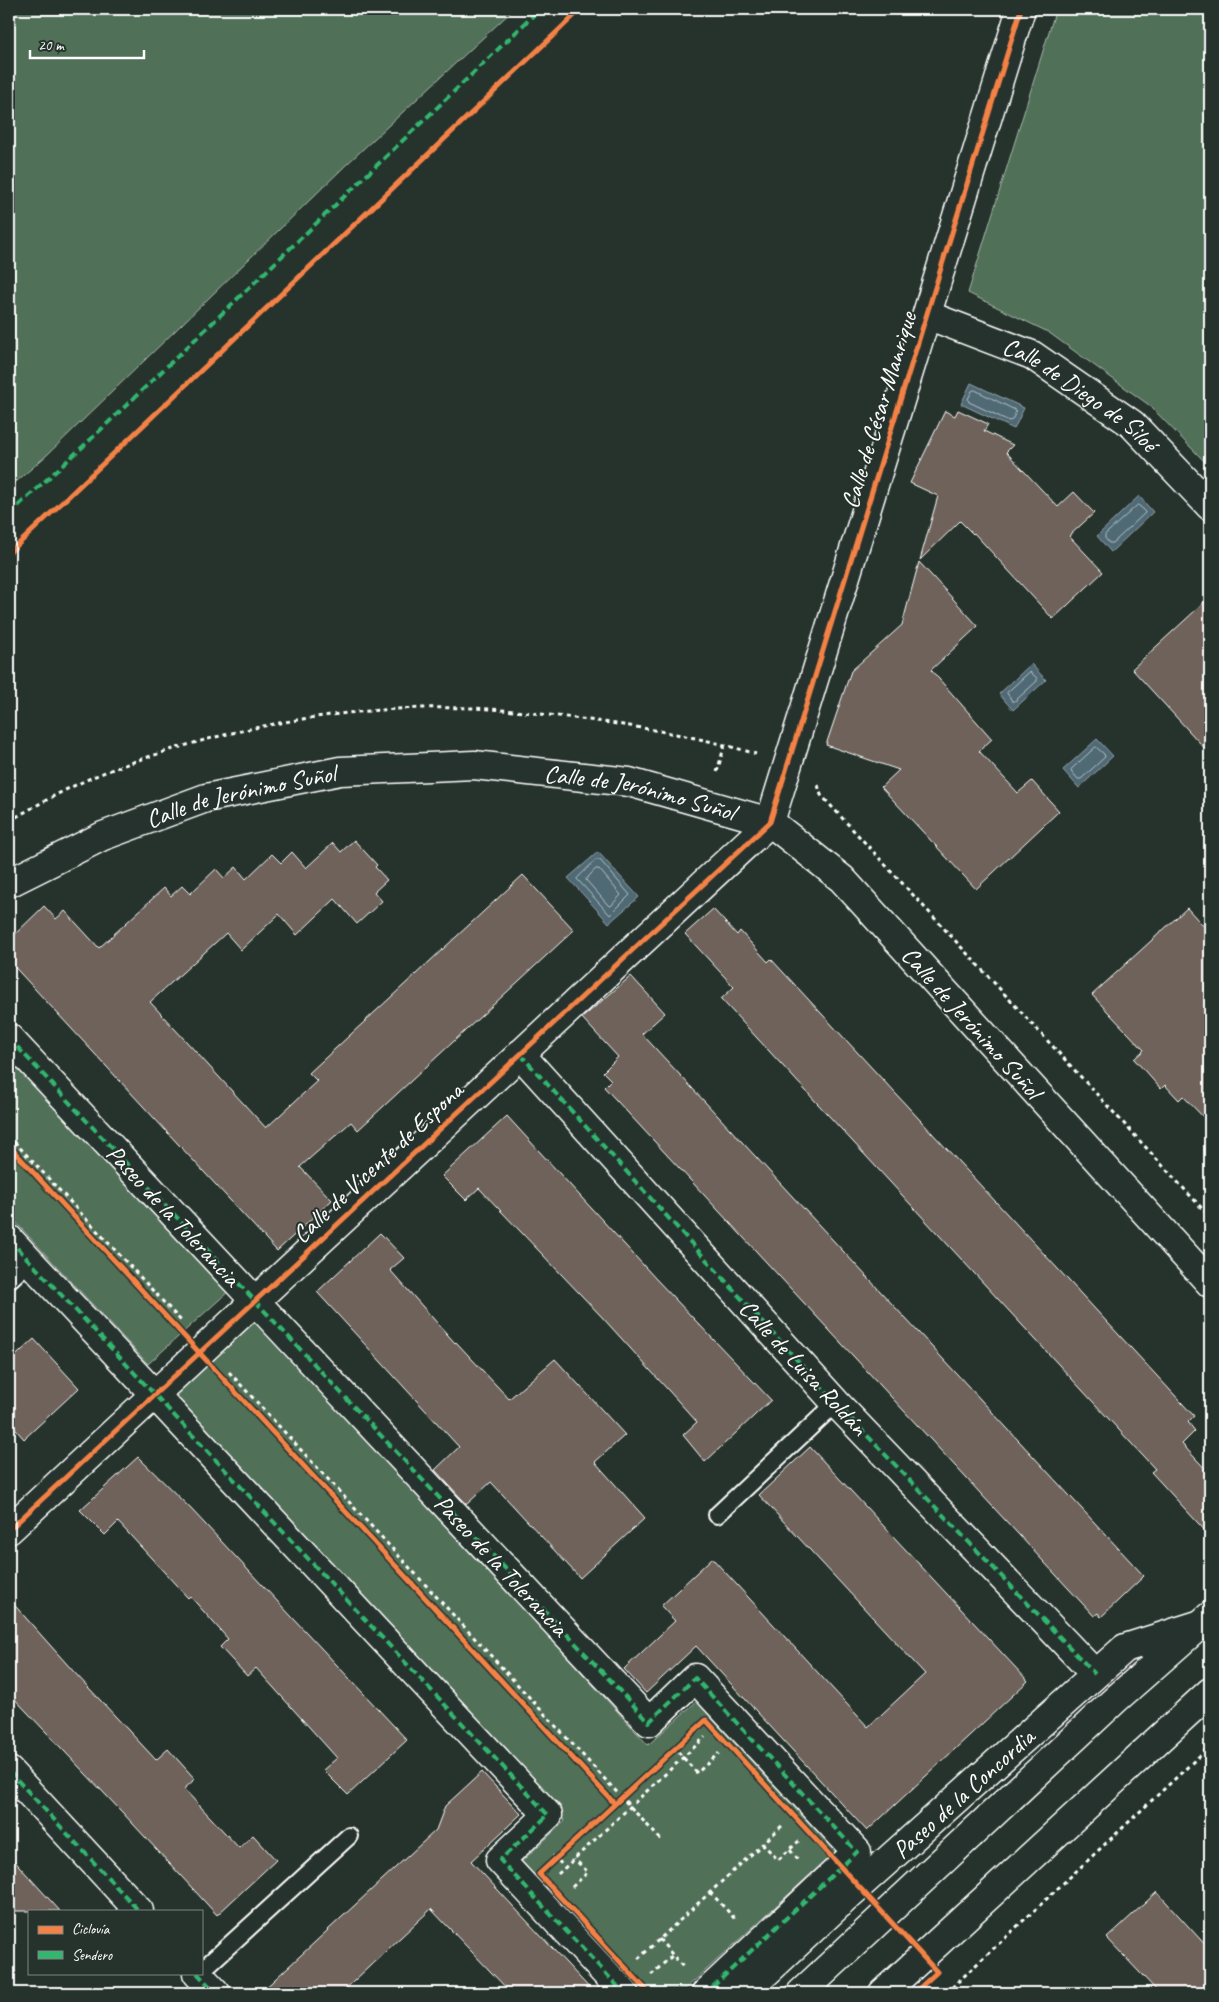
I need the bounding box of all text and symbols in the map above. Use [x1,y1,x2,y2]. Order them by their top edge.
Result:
scale bar [30,28,144,60]
text: 20 m [38,36,65,55]
street label: Calle de César Manrique [834,307,925,512]
street label: Calle de Diego de Siloé [998,330,1167,461]
street label: Calle de Jerónimo Suñol [141,756,343,836]
street label: Calle de Jerónimo Suñol [543,758,743,830]
street label: Calle de Jerónimo Suñol [894,940,1051,1109]
street label: Calle de Vicente de Espona [285,1073,472,1250]
street label: Paseo de la Tolerancia [99,1138,249,1295]
street label: Calle de Luisa Roldán [732,1293,875,1443]
street label: Paseo de la Tolerancia [427,1488,577,1645]
street label: Paseo de la Concordia [886,1720,1044,1866]
legend [28,1910,202,1974]
text: Ciclovía [72,1920,111,1939]
text: Sendero [72,1946,113,1965]

